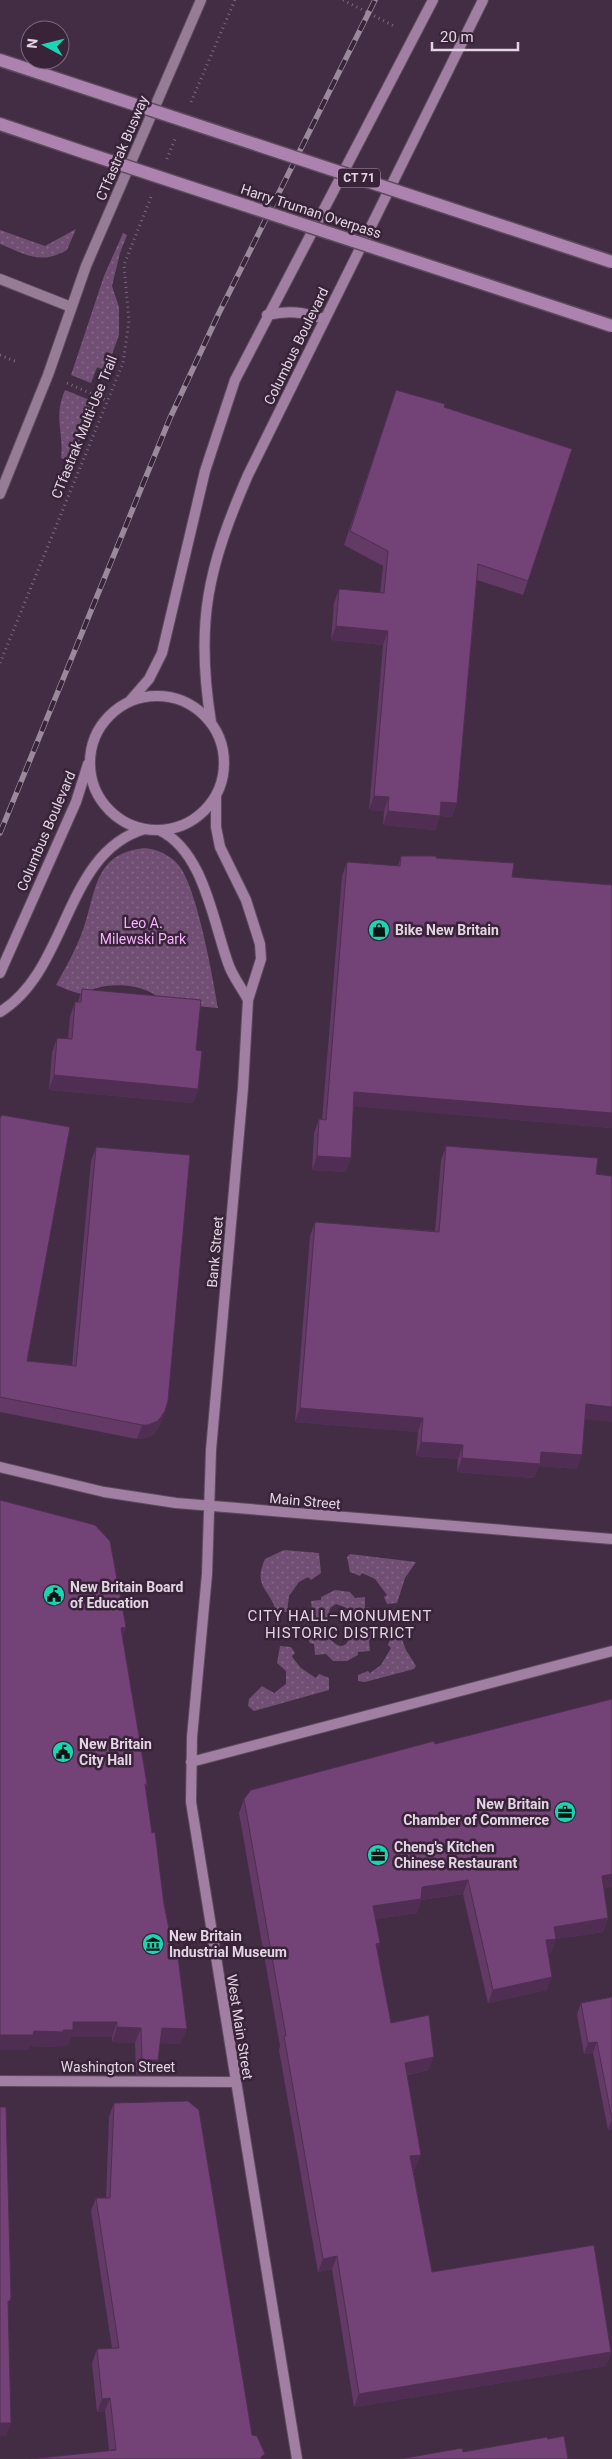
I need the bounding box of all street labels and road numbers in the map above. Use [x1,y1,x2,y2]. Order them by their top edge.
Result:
street label: CTfastrak Busway [93,93,151,203]
road number: CT 71 [338,168,380,188]
street label: Harry Truman Overpass [239,181,383,241]
street label: Columbus Boulevard [261,285,331,407]
street label: CTfastrak Multi-Use Trail [48,353,120,501]
street label: Columbus Boulevard [13,769,79,893]
street label: Bank Street [204,1215,226,1288]
street label: Main Street [269,1490,342,1512]
street label: West Main Street [224,1973,256,2081]
street label: Washington Street [61,2059,176,2075]

